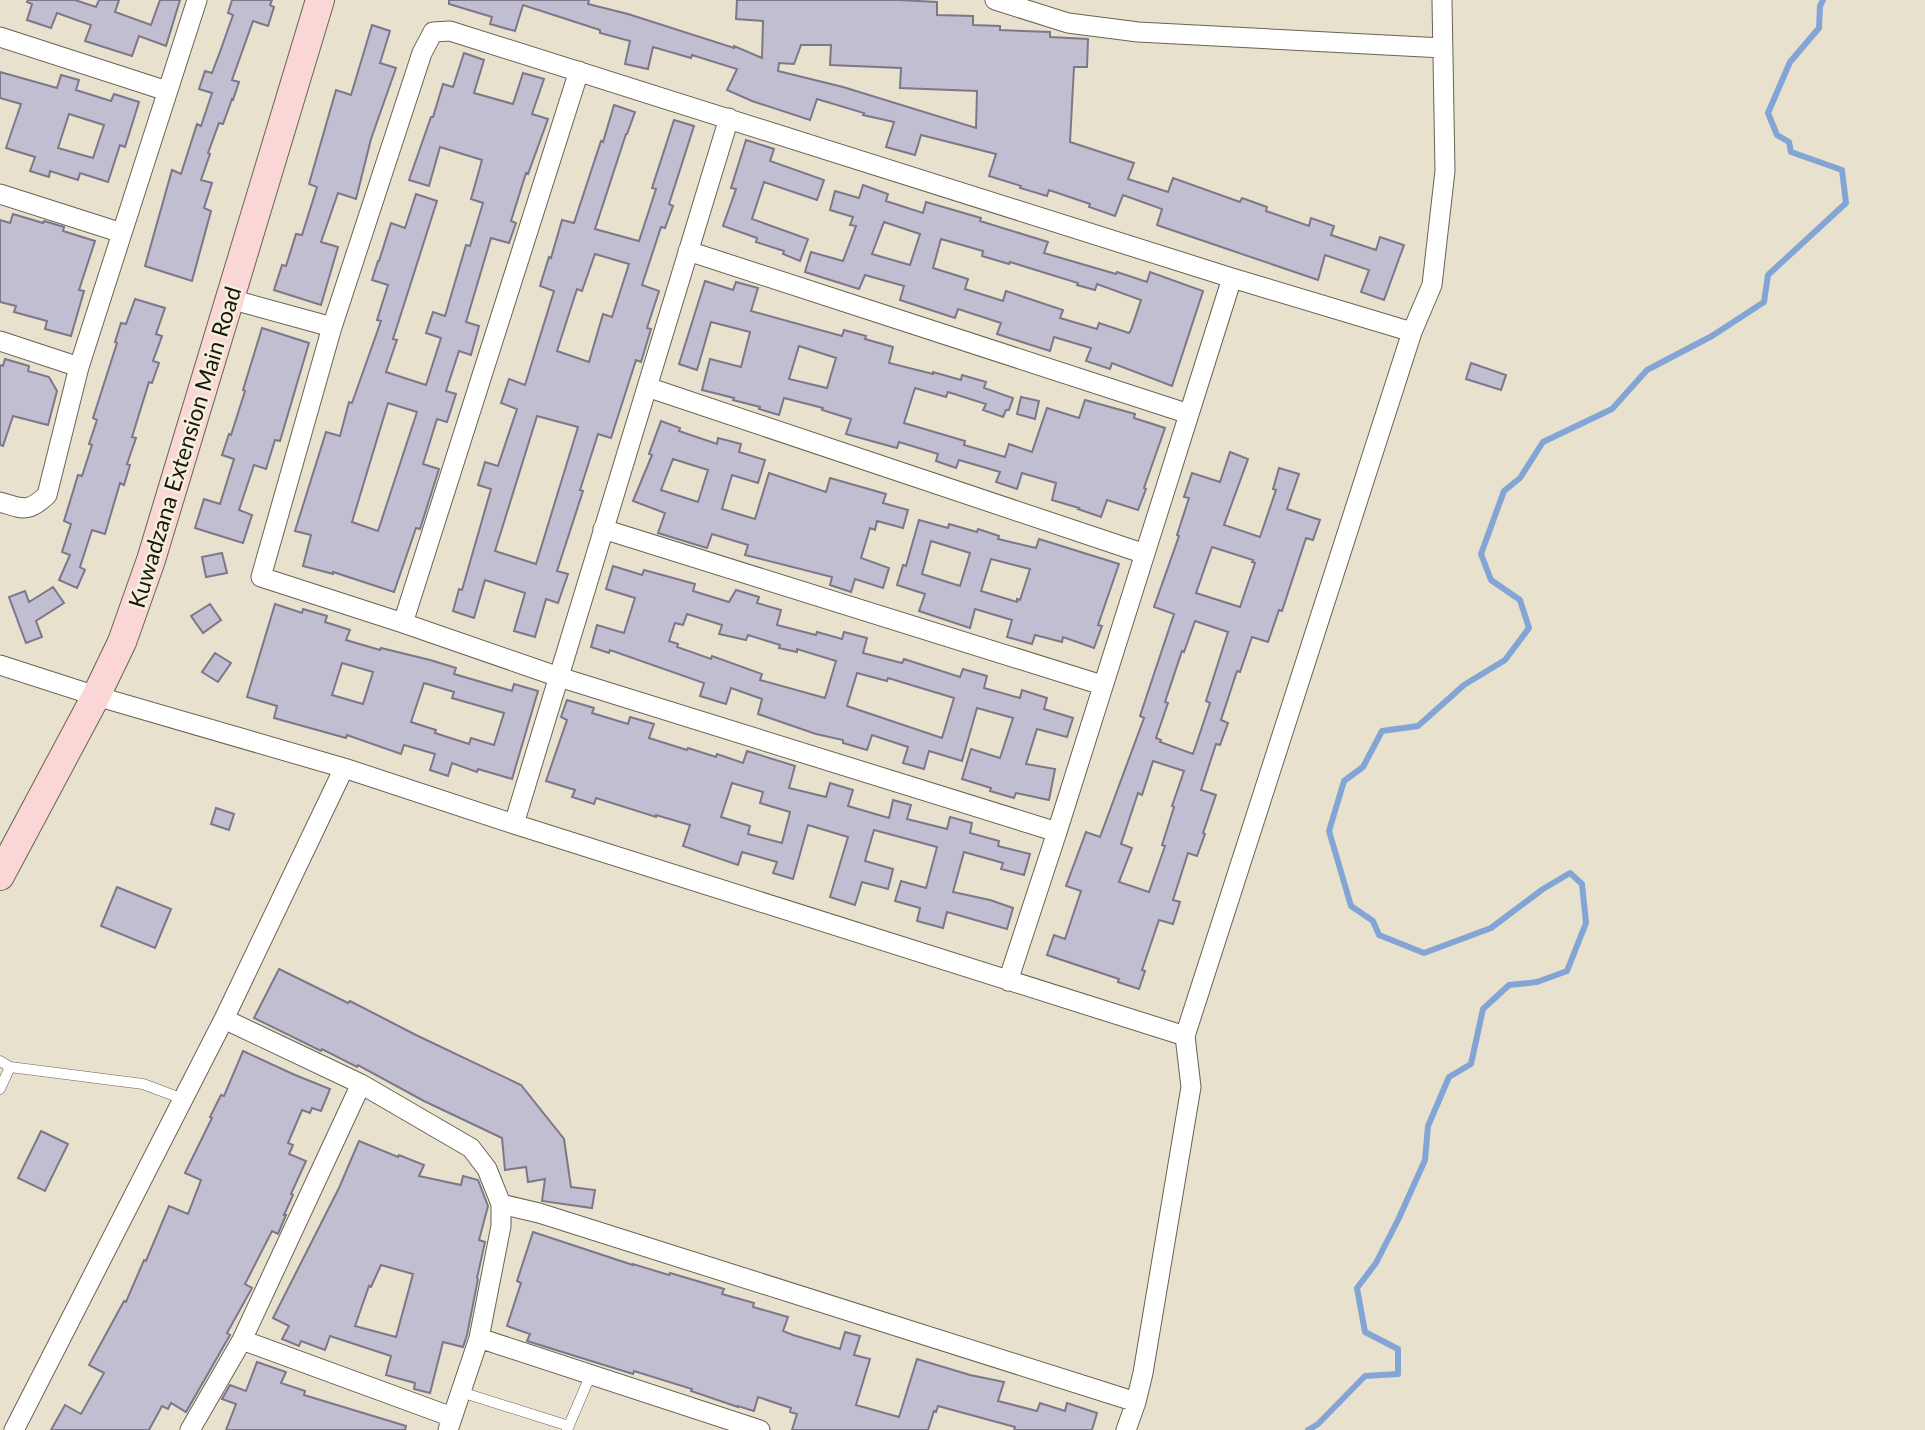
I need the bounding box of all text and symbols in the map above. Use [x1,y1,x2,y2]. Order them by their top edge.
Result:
street label: Kuwadzana Extension Main Road [122,283,246,611]

